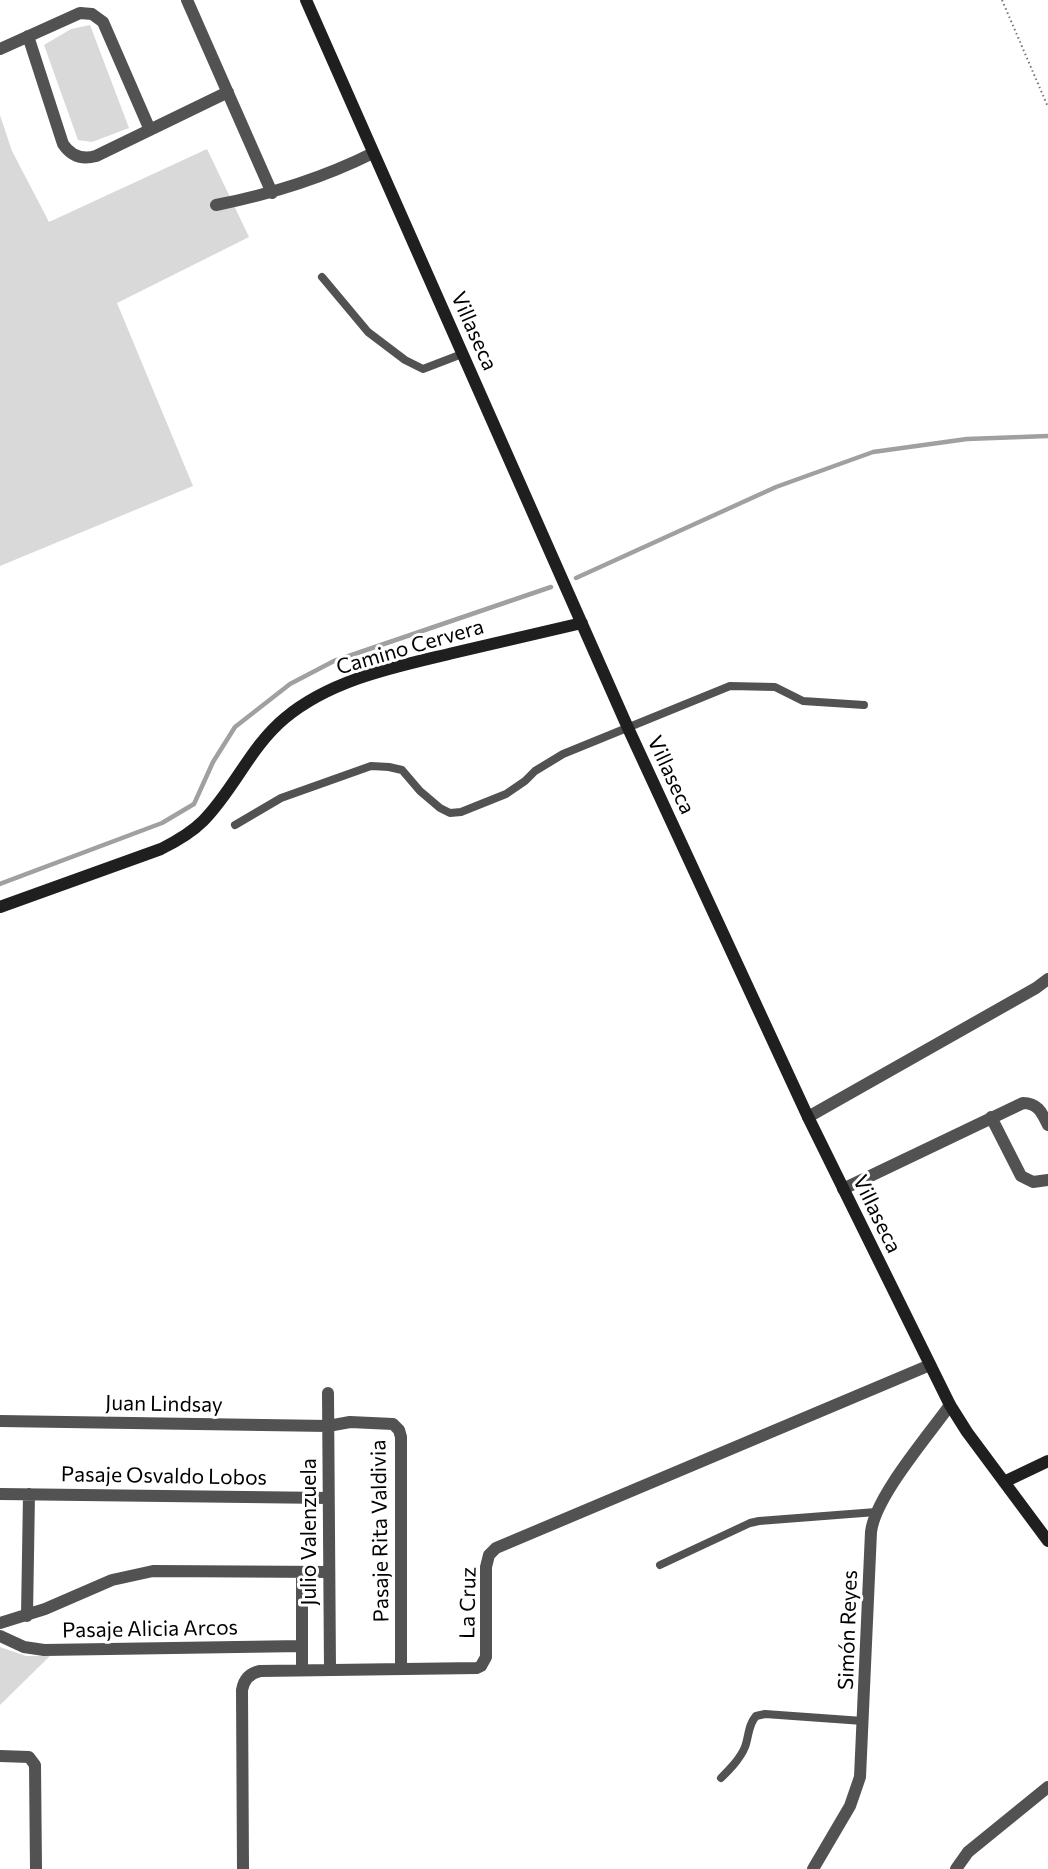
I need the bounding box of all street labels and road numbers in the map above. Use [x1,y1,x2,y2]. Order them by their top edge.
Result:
street label: Villaseca [446,288,502,374]
street label: Camino Cervera [333,614,487,680]
street label: Villaseca [642,732,700,818]
street label: Villaseca [847,1171,907,1257]
street label: Juan Lindsay [105,1390,223,1418]
street label: Pasaje Rita Valdivia [366,1440,394,1622]
street label: Julio Valenzuela [296,1458,322,1606]
street label: Pasaje Osvaldo Lobos [61,1462,267,1490]
street label: La Cruz [455,1567,481,1639]
street label: Simón Reyes [833,1570,863,1690]
street label: Pasaje Alicia Arcos [62,1615,238,1643]

